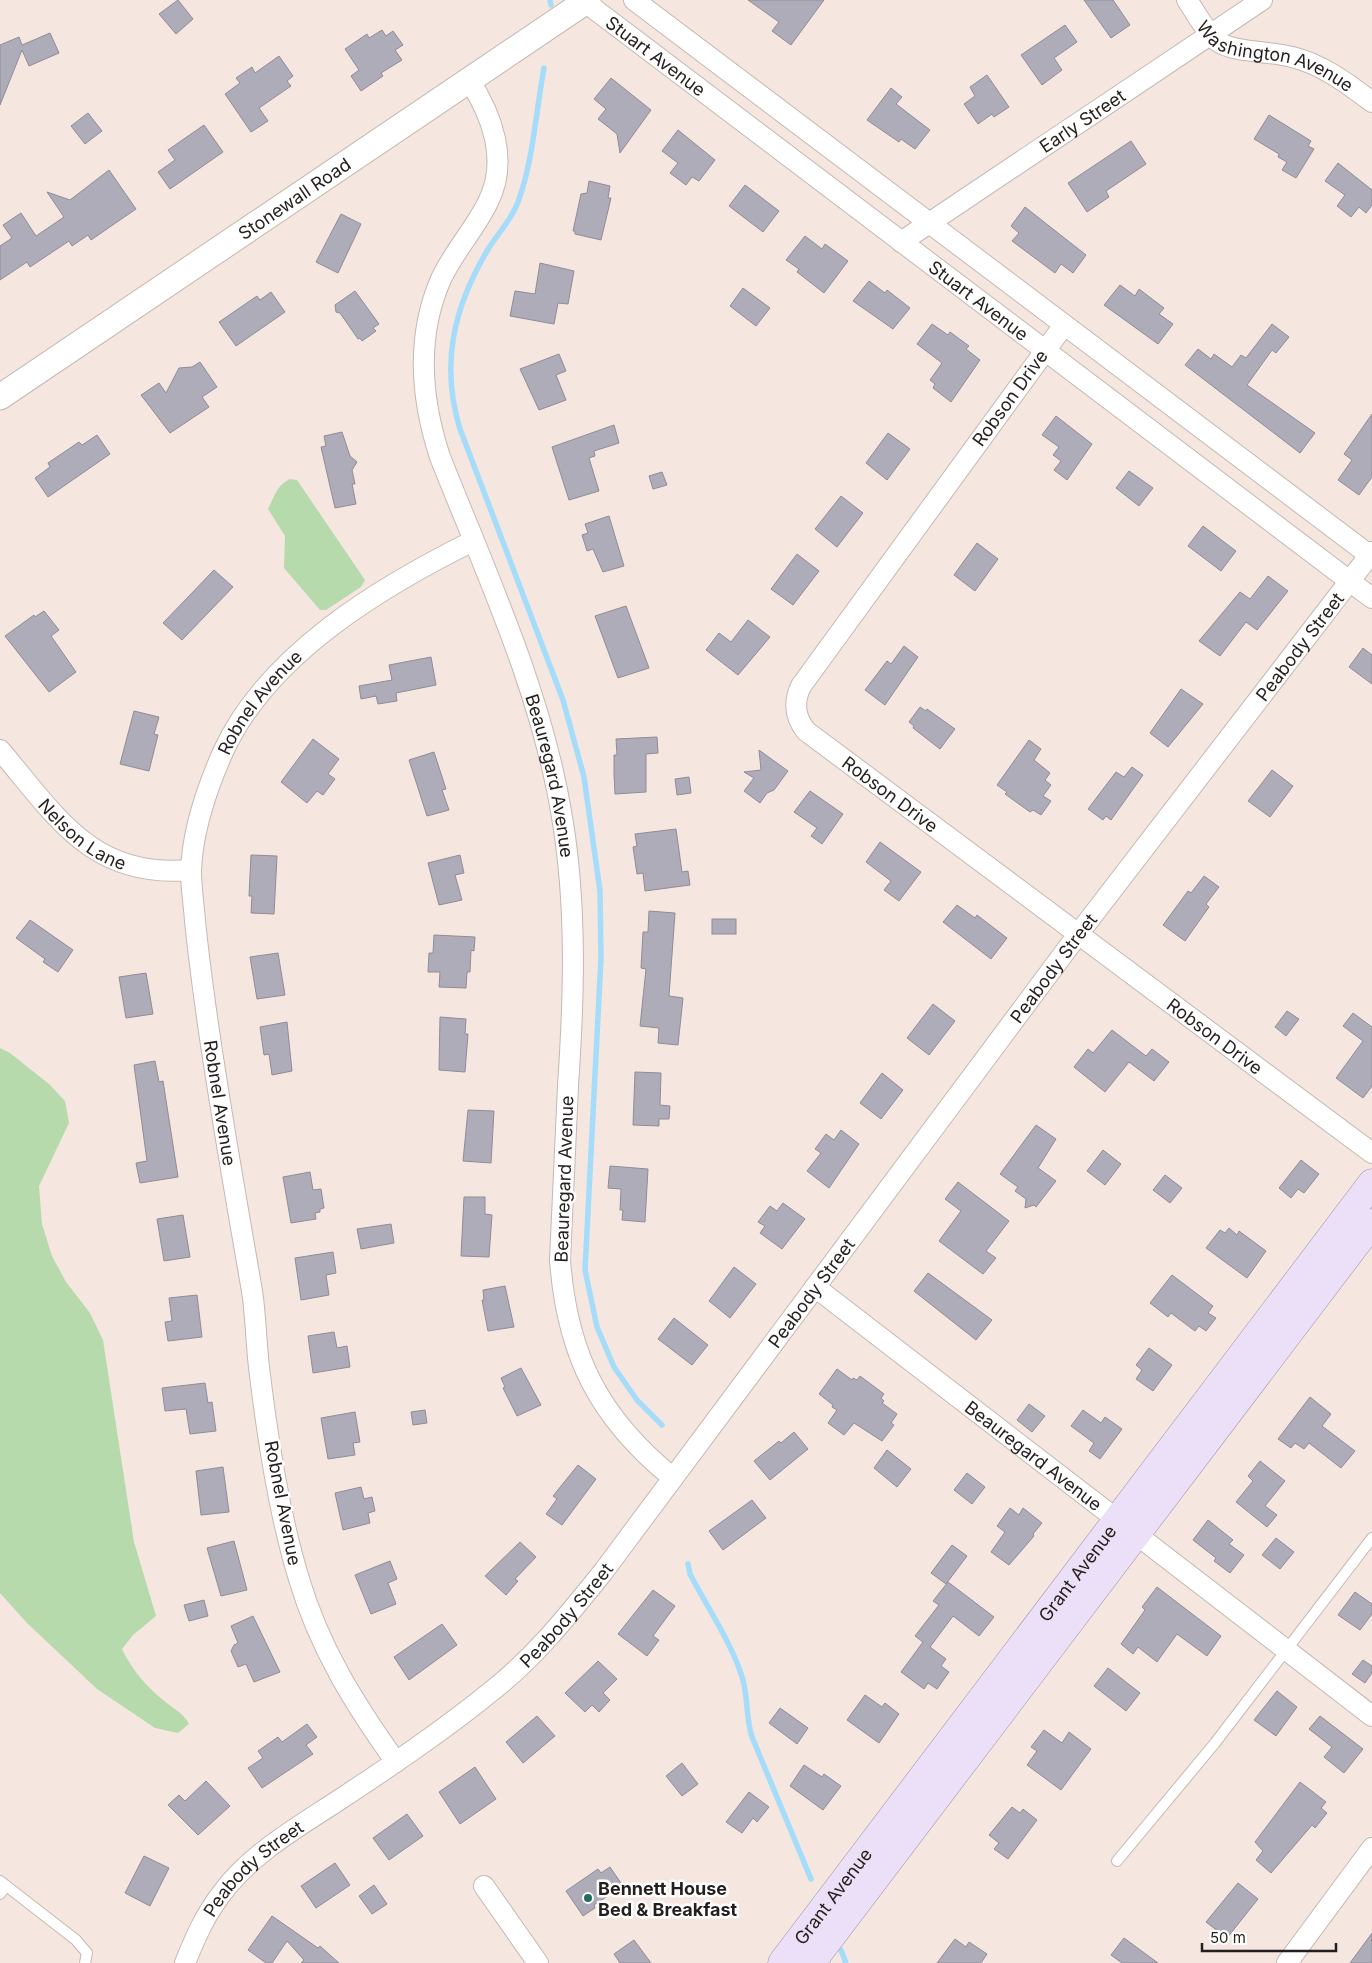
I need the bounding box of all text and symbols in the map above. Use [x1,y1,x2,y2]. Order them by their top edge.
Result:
street label: Stuart Avenue [602,11,710,100]
street label: Washington Avenue [1193,16,1358,96]
street label: Early Street [1035,84,1129,157]
street label: Stonewall Road [234,153,354,244]
street label: Stuart Avenue [925,256,1033,345]
street label: Robson Drive [968,346,1052,450]
street label: Peabody Street [1251,588,1348,705]
street label: Robnel Avenue [213,645,306,758]
street label: Beauregard Avenue [522,691,578,859]
street label: Robson Drive [838,751,942,836]
street label: Nelson Lane [34,794,129,874]
street label: Peabody Street [1005,909,1101,1027]
street label: Robson Drive [1163,994,1267,1078]
street label: Robnel Avenue [200,1039,240,1167]
street label: Beauregard Avenue [551,1095,577,1263]
street label: Peabody Street [763,1234,859,1352]
street label: Beauregard Avenue [961,1396,1106,1515]
street label: Robnel Avenue [261,1439,305,1567]
street label: Grant Avenue [1034,1521,1120,1625]
street label: Peabody Street [515,1559,617,1672]
street label: Peabody Street [199,1816,307,1920]
street label: Grant Avenue [790,1844,876,1948]
place label: Bennett House Bed & Breakfast [598,1878,738,1920]
marker: Bennett House Bed & Breakfast [582,1892,594,1904]
scale bar [1202,1920,1336,1952]
text: 50 m [1210,1928,1246,1947]

